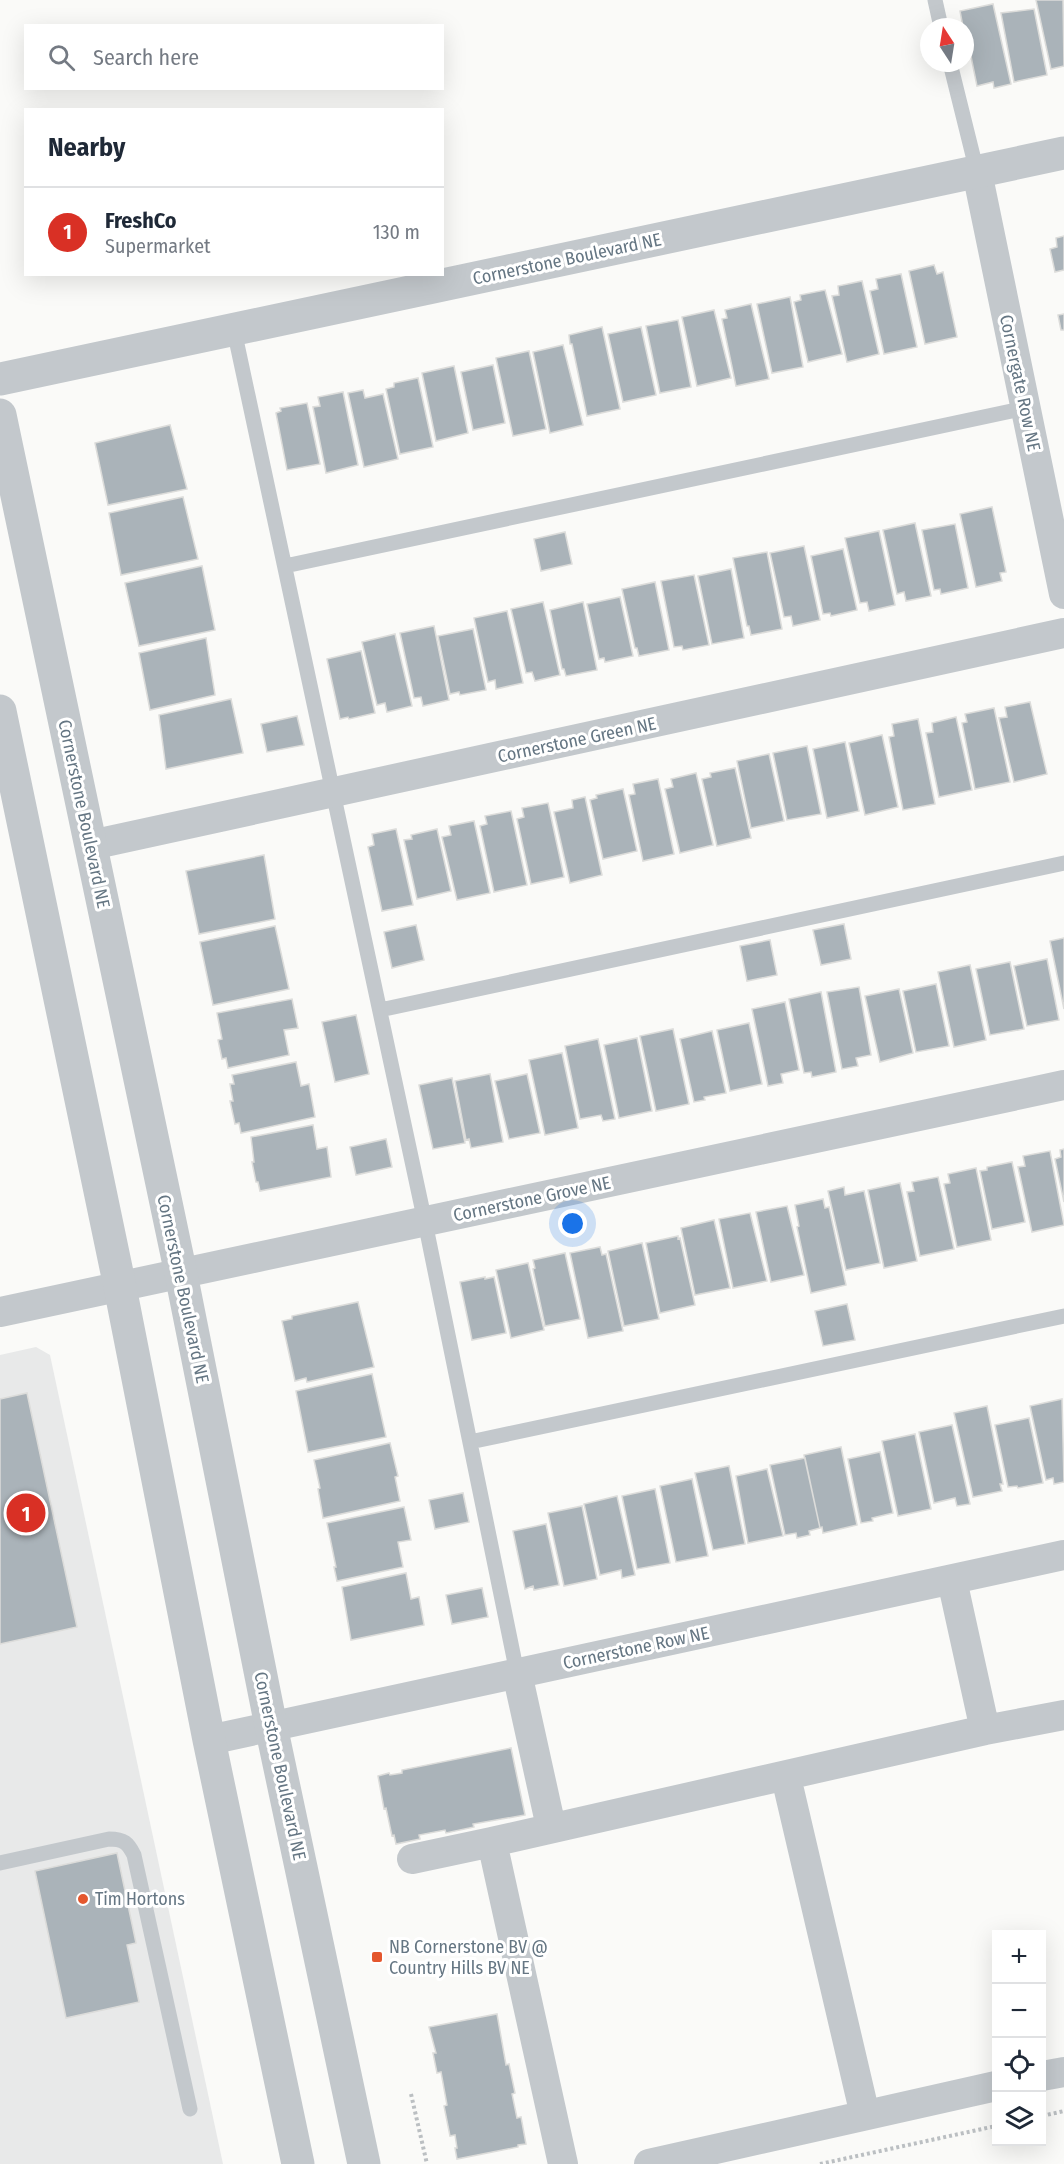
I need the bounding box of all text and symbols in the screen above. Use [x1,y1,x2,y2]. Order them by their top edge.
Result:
north arrow [920,18,974,72]
search box [24,24,444,90]
icon: search [45,41,78,74]
text: Search here [93,44,199,71]
text: Nearby [48,132,125,163]
text: FreshCo [105,207,177,234]
text: 1 [63,220,72,244]
text: 130 m [373,220,420,244]
street label: Cornerstone Boulevard NE [471,228,663,290]
text: Supermarket [105,234,211,258]
street label: Cornergate Row NE [995,313,1045,453]
street label: Cornerstone Green NE [496,712,658,768]
street label: Cornerstone Boulevard NE [53,718,115,910]
street label: Cornerstone Grove NE [451,1172,613,1226]
street label: Cornerstone Boulevard NE [152,1193,214,1385]
your location [558,1209,587,1238]
pin: 1 [6,1490,46,1536]
street label: Cornerstone Row NE [561,1622,711,1674]
street label: Cornerstone Boulevard NE [249,1670,311,1862]
place label: Tim Hortons [95,1888,185,1910]
marker: Tim Hortons [76,1892,90,1906]
map controls [992,1930,1046,2146]
button: + [992,1930,1046,1984]
place label: NB Cornerstone BV @ Country Hills BV NE [389,1936,548,1979]
marker: NB Cornerstone BV @ Country Hills BV NE [370,1950,384,1964]
button: − [992,1984,1046,2038]
button: locate [992,2038,1046,2092]
button: layers [992,2092,1046,2146]

